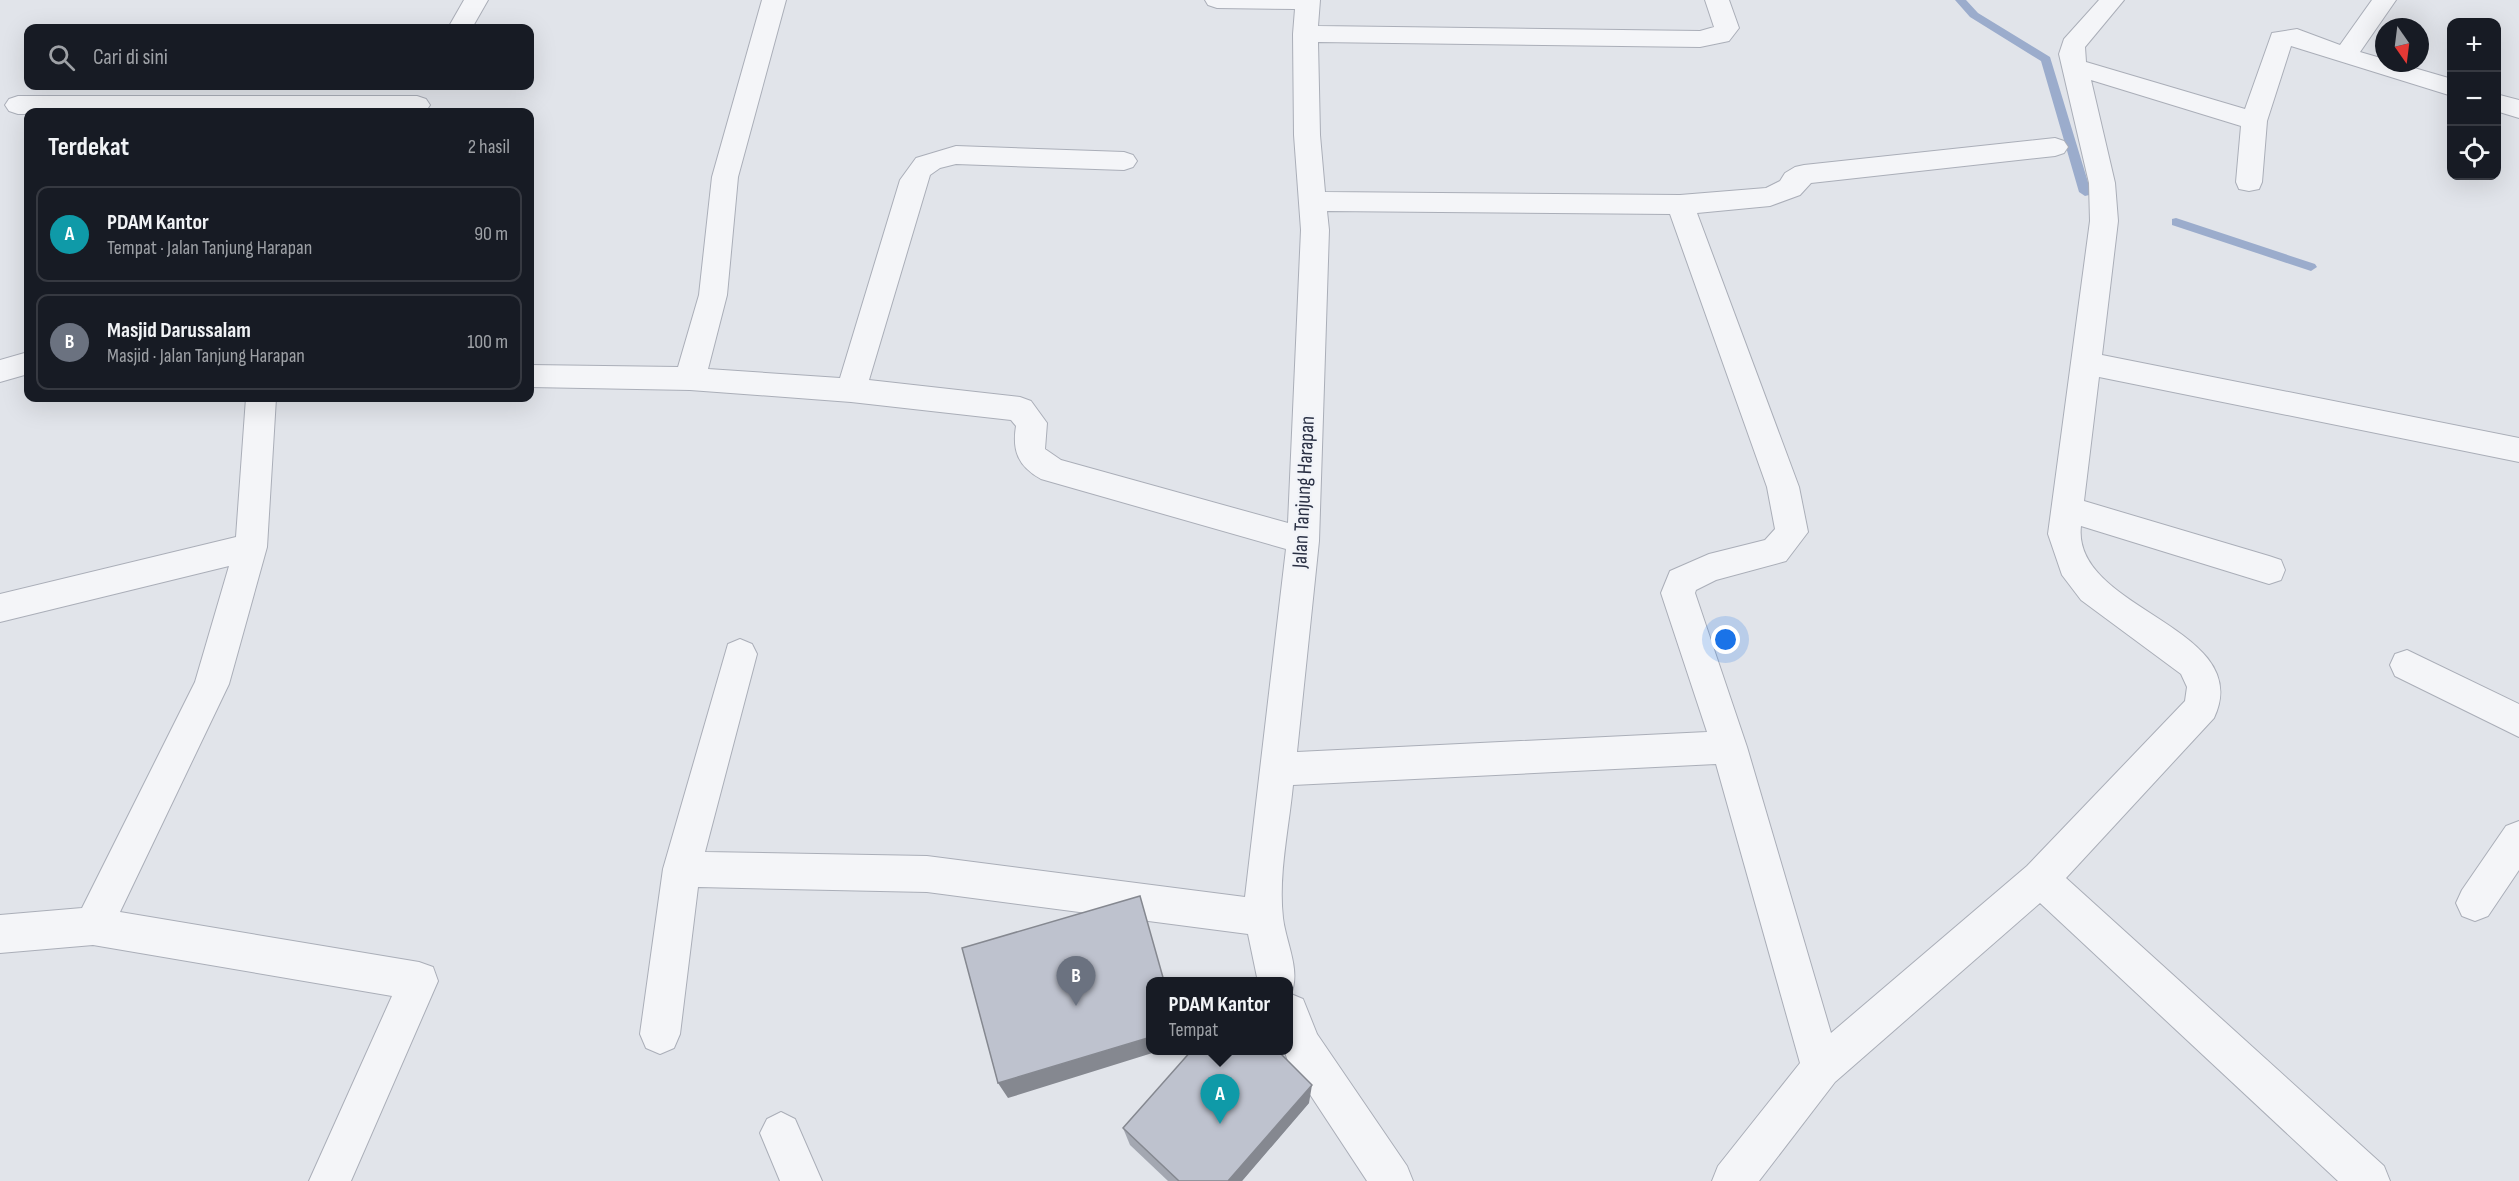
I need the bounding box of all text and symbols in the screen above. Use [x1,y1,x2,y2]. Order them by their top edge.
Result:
north arrow [2375,18,2429,72]
map controls [2447,18,2501,180]
button: + [2447,18,2501,72]
search box [24,24,534,90]
icon: search [45,41,78,74]
text: Cari di sini [93,44,168,71]
button: − [2447,72,2501,126]
button: locate [2447,126,2501,180]
text: Terdekat [48,132,129,163]
text: 2 hasil [468,135,510,159]
text: PDAM Kantor [107,209,209,236]
text: A [65,222,74,246]
text: 90 m [474,222,508,246]
text: Tempat · Jalan Tanjung Harapan [107,236,312,260]
text: Masjid Darussalam [107,317,251,344]
text: B [65,330,74,354]
text: 100 m [467,330,508,354]
text: Masjid · Jalan Tanjung Harapan [107,344,305,368]
street label: Jalan Tanjung Harapan [1287,415,1320,570]
your location [1711,625,1740,654]
pin: B [1056,956,1096,1006]
popup [1146,977,1293,1055]
text: PDAM Kantor [1169,991,1270,1018]
text: Tempat [1169,1018,1218,1042]
pin: A [1200,1074,1240,1124]

